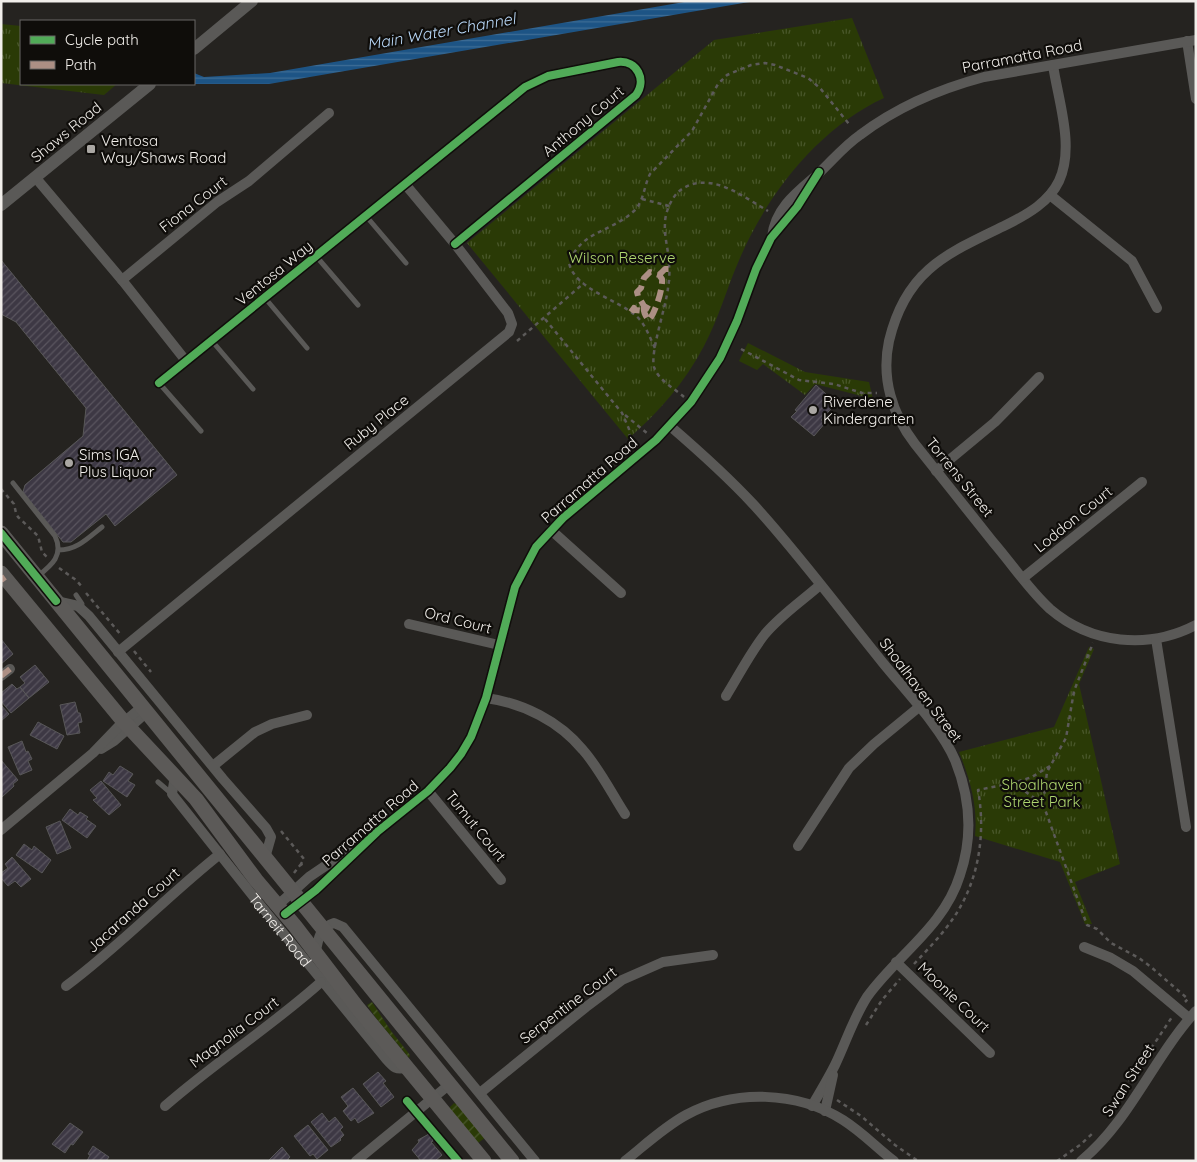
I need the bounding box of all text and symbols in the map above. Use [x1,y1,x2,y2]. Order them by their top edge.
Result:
water label: Main Water Channel [365,8,519,54]
legend [20,20,195,85]
text: Cycle path [65,30,139,49]
street label: Parramatta Road [960,35,1084,77]
text: Path [65,55,97,74]
street label: Anthony Court [538,81,628,161]
street label: Shaws Road [27,98,105,166]
place label: Ventosa Way/Shaws Road [101,131,226,167]
marker: Ventosa Way/Shaws Road [85,143,97,155]
street label: Fiona Court [155,172,231,236]
street label: Ventosa Way [232,236,316,310]
park label: Wilson Reserve [569,248,675,267]
street label: Ruby Place [340,390,412,454]
place label: Riverdene Kindergarten [823,392,914,428]
marker: Riverdene Kindergarten [807,404,819,416]
street label: Parramatta Road [537,433,641,527]
street label: Torrens Street [922,433,998,521]
place label: Sims IGA Plus Liquor [79,445,155,481]
marker: Sims IGA Plus Liquor [63,457,75,469]
street label: Loddon Court [1030,482,1116,556]
street label: Ord Court [423,603,493,637]
street label: Shoalhaven Street [875,634,967,746]
park label: Shoalhaven Street Park [1002,775,1083,811]
street label: Parramatta Road [318,776,422,870]
street label: Tumut Court [442,787,510,865]
street label: Jacaranda Court [83,863,183,957]
street label: Tarneit Road [245,889,316,970]
street label: Moonie Court [914,958,994,1036]
street label: Serpentine Court [516,962,620,1048]
street label: Magnolia Court [186,992,282,1072]
street label: Swan Street [1098,1040,1158,1120]

